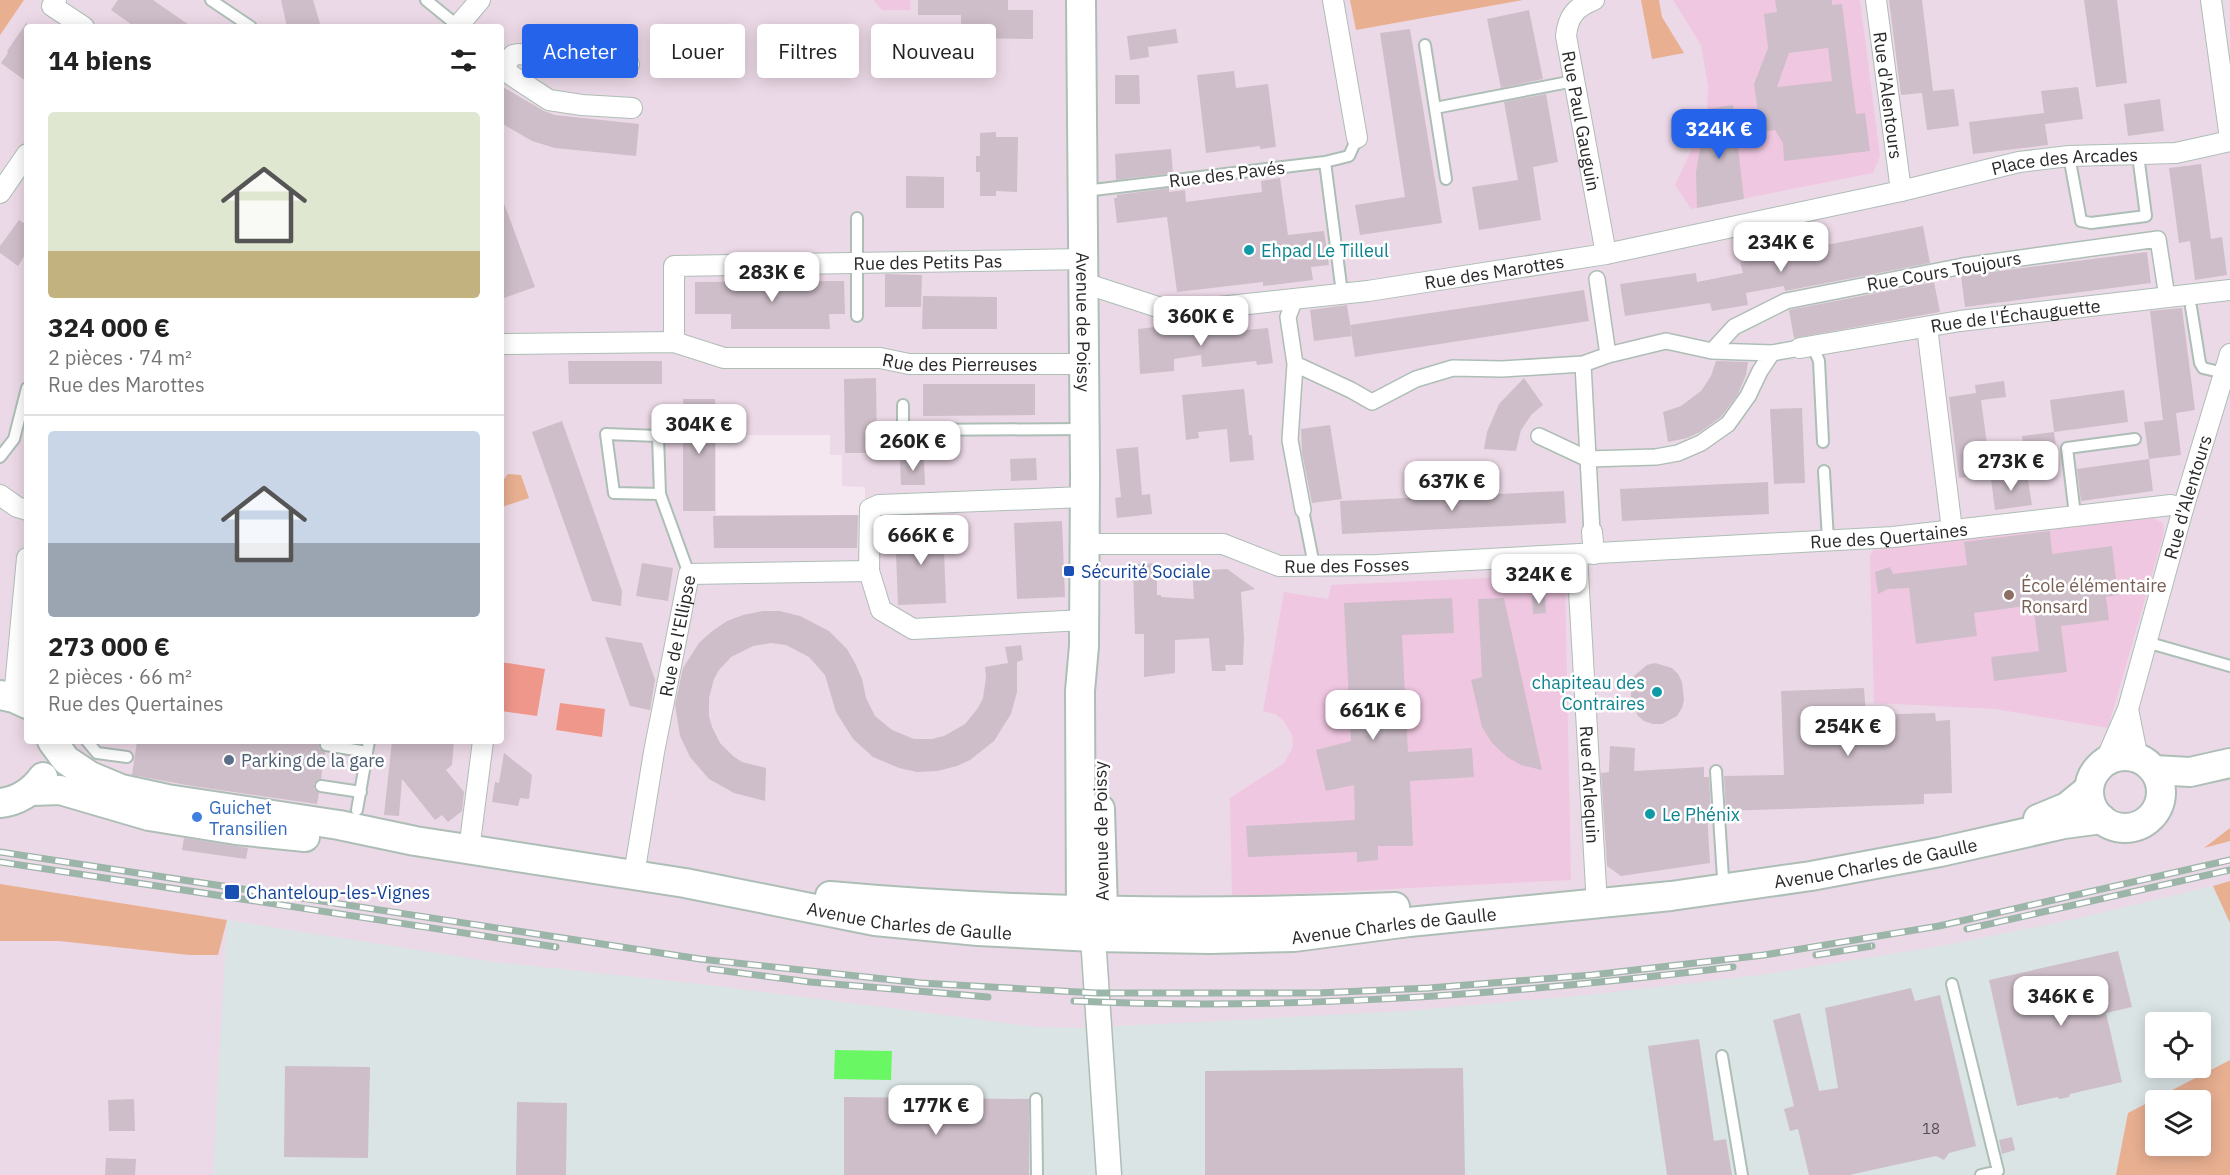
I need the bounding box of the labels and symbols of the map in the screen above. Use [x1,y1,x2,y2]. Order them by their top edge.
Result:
street label: Rue d'Alentours [1869,30,1908,160]
street label: Rue Paul Gauguin [1557,49,1606,193]
pin: 324K € [1670,109,1768,160]
street label: Place des Arcades [1989,143,2139,180]
street label: Rue des Pavés [1168,155,1286,193]
pin: 234K € [1732,222,1830,273]
place label: Ehpad Le Tilleul [1261,239,1389,262]
marker: Ehpad Le Tilleul [1242,243,1256,257]
street label: Rue Cours Toujours [1865,246,2023,296]
street label: Rue des Petits Pas [853,249,1003,274]
street label: Rue des Marottes [1423,249,1566,294]
pin: 283K € [723,252,821,303]
street label: Avenue de Poissy [1072,252,1096,392]
street label: Rue de l'Échauguette [1929,293,2102,337]
pin: 360K € [1152,296,1250,347]
street label: Rue des Pierreuses [880,347,1038,376]
pin: 304K € [650,404,748,455]
pin: 260K € [864,421,962,472]
street label: Rue d'Alentours [2158,432,2216,562]
pin: 273K € [1962,441,2060,492]
pin: 637K € [1403,461,1501,512]
pin: 666K € [872,515,970,566]
street label: Rue des Quertaines [1809,517,1969,553]
street label: Rue des Fosses [1284,552,1410,577]
pin: 324K € [1490,554,1588,605]
place label: Sécurité Sociale [1081,560,1211,583]
marker: Sécurité Sociale [1062,564,1076,578]
street label: Rue de l'Ellipse [654,573,700,699]
place label: École élémentaire Ronsard [2021,574,2167,618]
marker: École élémentaire Ronsard [2002,588,2016,602]
place label: chapiteau des Contraires [1532,671,1645,715]
marker: chapiteau des Contraires [1650,685,1664,699]
pin: 661K € [1324,690,1422,741]
pin: 254K € [1799,706,1897,757]
street label: Rue d'Arlequin [1575,725,1605,844]
place label: Parking de la gare [241,749,385,772]
marker: Parking de la gare [222,753,236,767]
street label: Avenue de Poissy [1088,761,1114,901]
place label: Guichet Transilien [209,796,288,840]
place label: Le Phénix [1662,803,1740,826]
marker: Le Phénix [1643,807,1657,821]
marker: Guichet Transilien [190,810,204,824]
street label: Avenue Charles de Gaulle [1772,832,1980,893]
place label: Chanteloup-les-Vignes [246,881,430,904]
marker: Chanteloup-les-Vignes [223,883,241,901]
street label: Avenue Charles de Gaulle [805,896,1013,944]
street label: Avenue Charles de Gaulle [1290,902,1498,949]
pin: 346K € [2012,976,2110,1027]
pin: 177K € [887,1085,985,1136]
house number: 18 [1922,1119,1940,1138]

